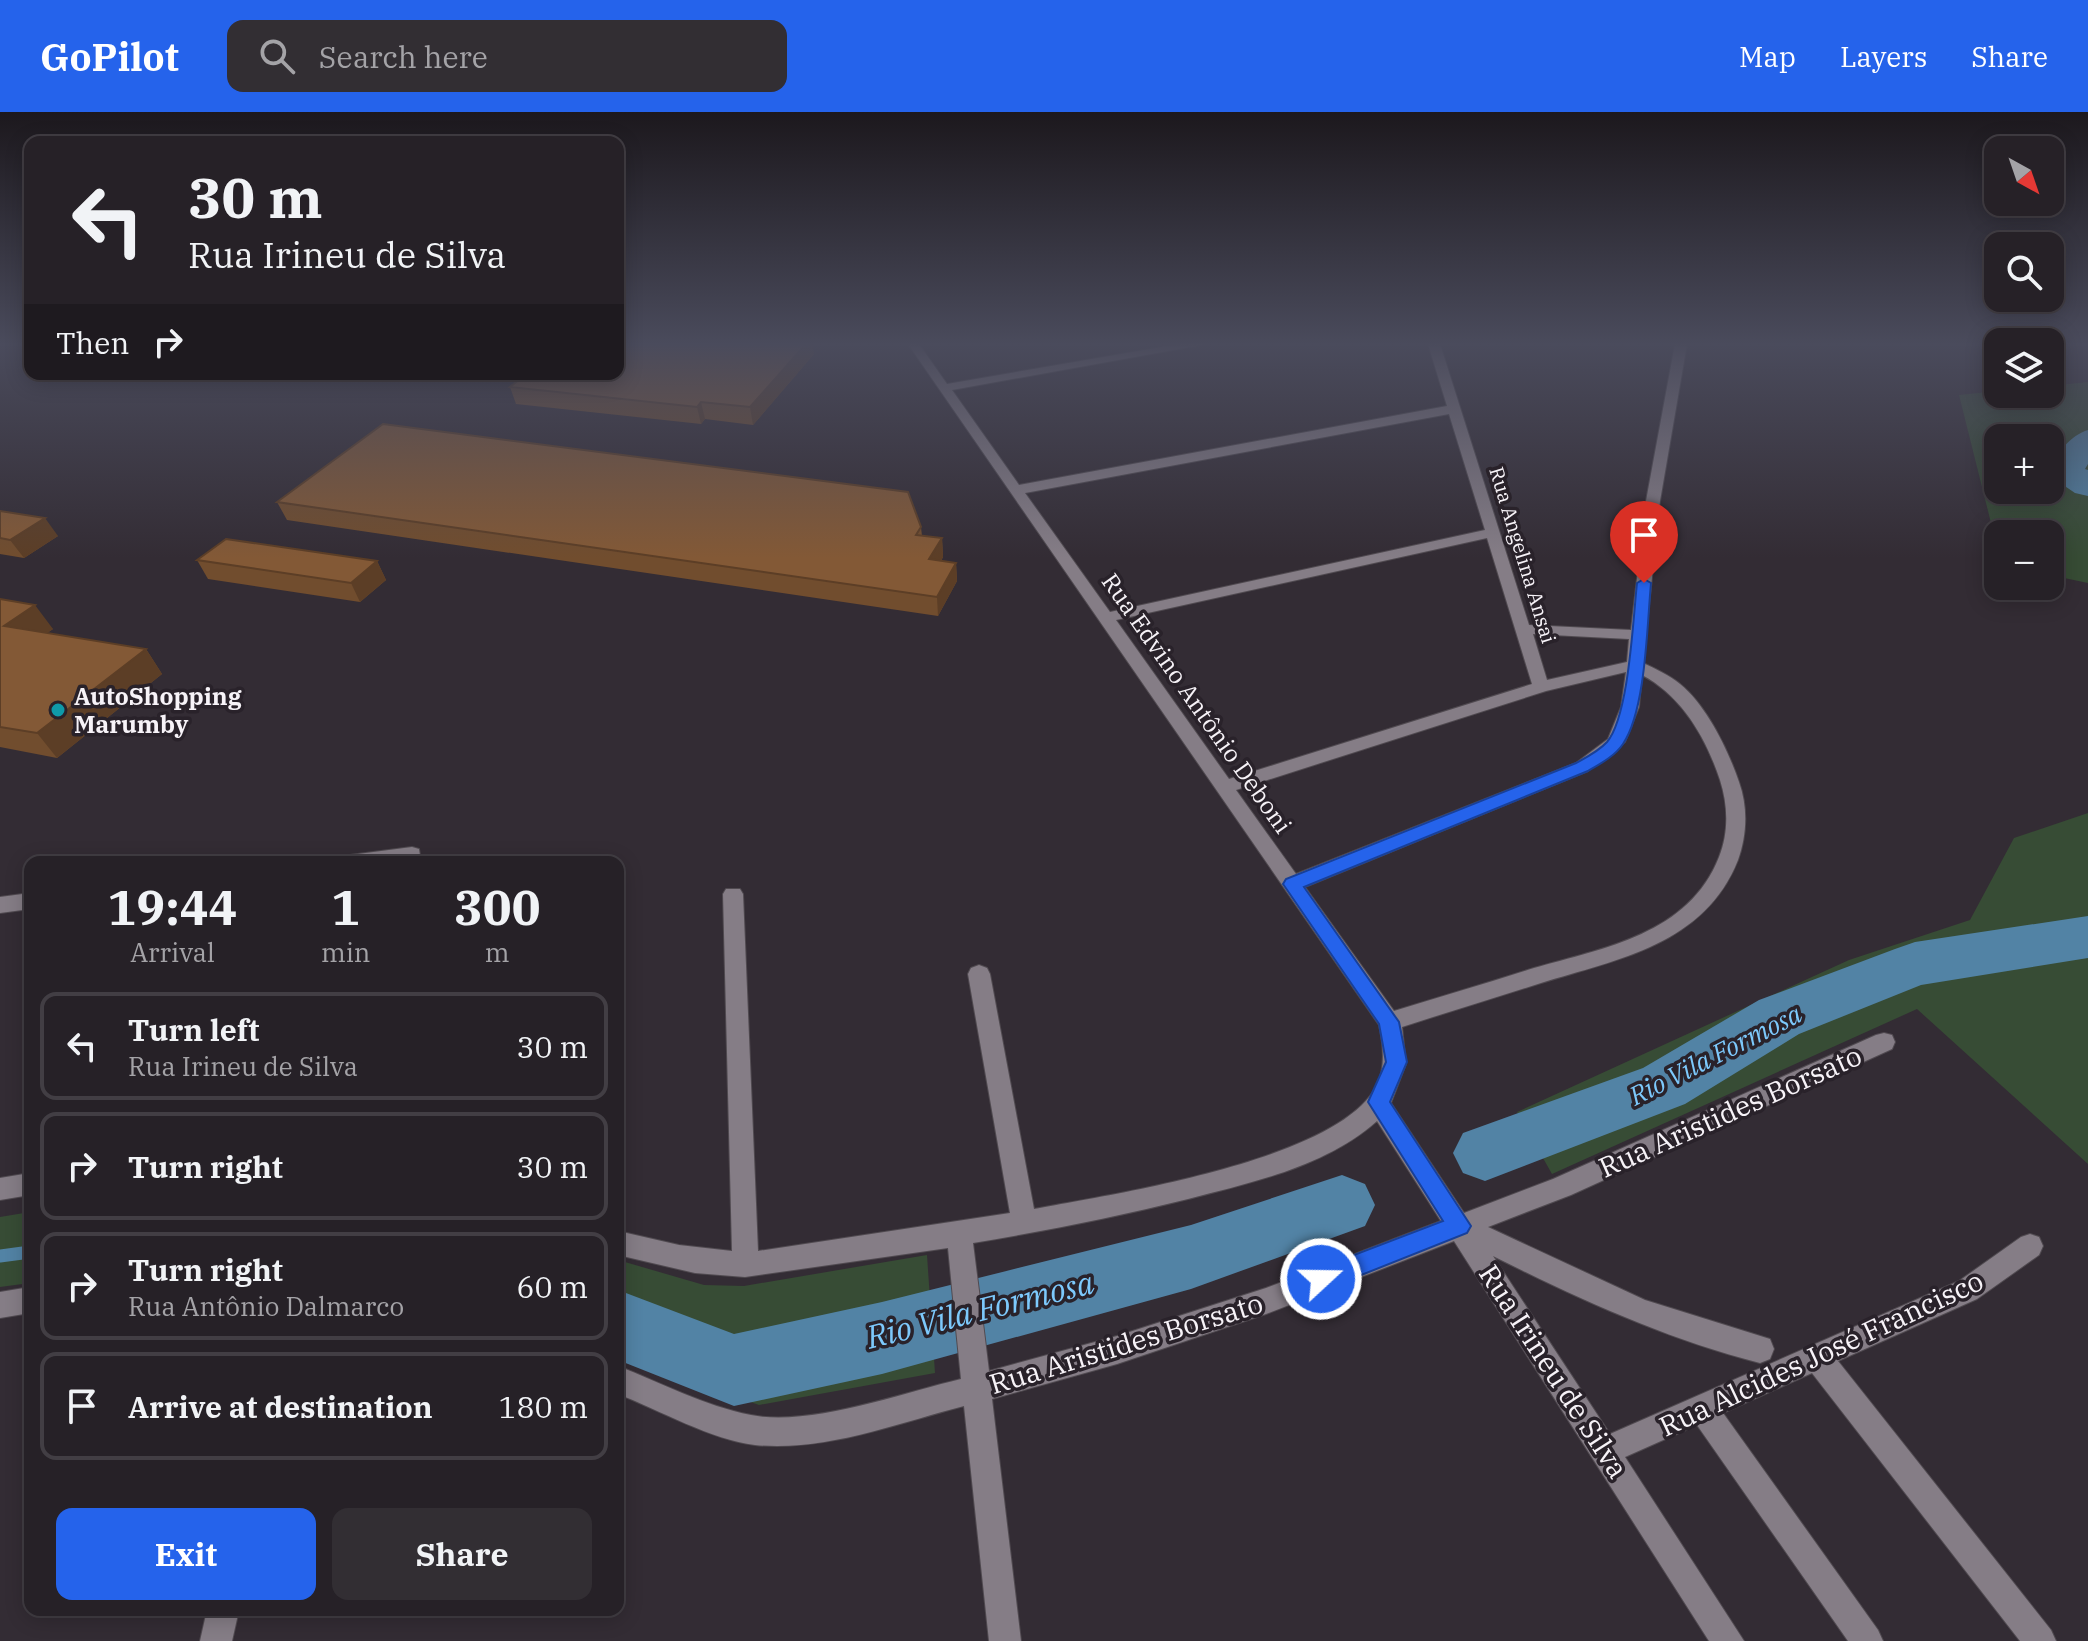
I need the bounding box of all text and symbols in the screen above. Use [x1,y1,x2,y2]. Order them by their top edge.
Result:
search box [227,20,787,92]
text: GoPilot [40,32,179,81]
icon: search [255,34,299,78]
text: Search here [319,37,488,76]
text: Map [1739,38,1796,75]
text: Layers [1840,38,1927,75]
text: Share [1971,38,2048,75]
north arrow [1984,136,2064,216]
map controls [1984,136,2064,600]
text: 30 m [188,161,323,233]
icon: left [56,168,160,272]
text: Rua Irineu de Silva [188,231,506,278]
button: search [1984,232,2064,312]
icon: right [146,320,190,364]
text: Then [56,323,130,362]
button: layers [1984,328,2064,408]
button: + [1984,424,2064,504]
street label: Rua Angelina Ansai [1483,463,1563,647]
pin [1610,501,1678,583]
icon: arrive [1622,513,1666,557]
button: − [1984,520,2064,600]
street label: Rua Edvino Antônio Deboni [1095,567,1299,839]
place label: AutoShopping Marumby [74,680,242,740]
marker: AutoShopping Marumby [49,701,67,719]
text: 19:44 [108,876,237,938]
text: 1 [331,876,360,938]
text: 300 [454,876,540,938]
text: Arrival [130,935,215,969]
text: min [321,935,370,969]
text: m [485,935,510,969]
water label: Rio Vila Formosa [1622,996,1807,1113]
text: Turn left [128,1010,260,1049]
icon: left [60,1024,104,1068]
text: 30 m [516,1027,588,1066]
street label: Rua Aristides Borsato [1593,1036,1867,1186]
text: Rua Irineu de Silva [128,1049,358,1083]
icon: right [60,1144,104,1188]
text: Turn right [128,1147,283,1186]
text: 30 m [516,1147,588,1186]
position arrow [1279,1237,1363,1321]
text: Turn right [128,1250,283,1289]
street label: Rua Irineu de Silva [1471,1257,1637,1485]
water label: Rio Vila Formosa [861,1260,1099,1358]
street label: Rua Alcides José Francisco [1653,1262,1989,1444]
icon: right [60,1264,104,1308]
text: 60 m [516,1267,588,1306]
street label: Rua Aristides Borsato [985,1284,1267,1402]
text: Rua Antônio Dalmarco [128,1289,404,1323]
icon: arrive [60,1384,104,1428]
text: Arrive at destination [128,1387,433,1426]
text: 180 m [498,1387,588,1426]
button: Exit [56,1508,316,1600]
button: Share [332,1508,592,1600]

